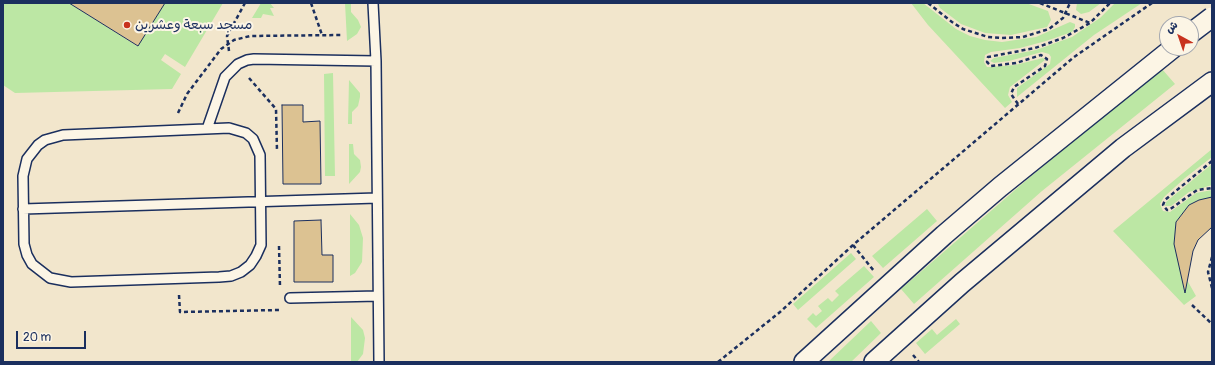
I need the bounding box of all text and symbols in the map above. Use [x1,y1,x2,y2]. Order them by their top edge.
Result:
north arrow [1159,16,1199,56]
place label: مسجد سبعة وعشرين [135,17,253,33]
text: ش [1163,18,1180,36]
marker: مسجد سبعة وعشرين [122,20,132,30]
scale bar [18,323,88,349]
text: 20 m [23,330,51,345]

